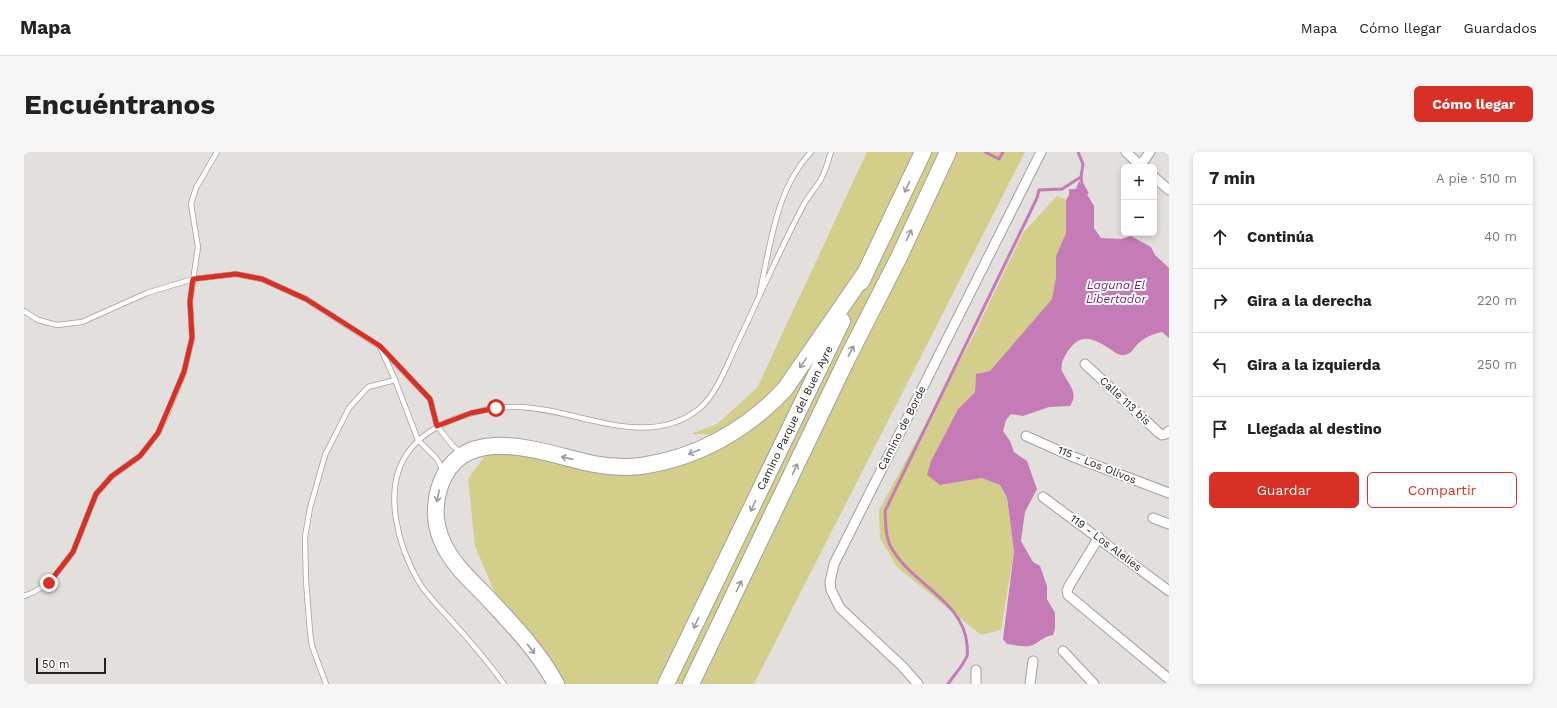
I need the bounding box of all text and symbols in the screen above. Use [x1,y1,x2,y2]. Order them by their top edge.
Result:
text: Mapa [20,16,71,39]
text: Mapa [1301,20,1337,36]
text: Cómo llegar [1359,20,1442,36]
text: Guardados [1464,20,1537,36]
button: Cómo llegar [1414,86,1533,122]
text: Encuéntranos [24,88,215,121]
map controls [1121,164,1157,236]
button: + [1121,164,1157,200]
text: 7 min [1209,168,1255,188]
text: A pie · 510 m [1436,171,1517,186]
one-way arrow [902,181,910,193]
button: − [1121,200,1157,236]
icon: ahead [1209,226,1231,248]
text: Continúa [1247,228,1314,246]
one-way arrow [906,229,913,241]
text: 40 m [1484,229,1517,244]
water label: Laguna El Libertador [1086,278,1147,306]
icon: right [1209,290,1231,312]
text: Gira a la derecha [1247,292,1372,310]
text: 220 m [1477,293,1517,308]
street label: Camino Parque del Buen Ayre [754,344,836,492]
one-way arrow [848,346,855,358]
icon: left [1209,354,1231,376]
text: Gira a la izquierda [1247,356,1380,374]
one-way arrow [799,357,807,369]
text: 250 m [1477,357,1517,372]
street label: Calle 113 bis [1097,374,1153,428]
street label: Camino de Borde [875,384,929,472]
route start [487,399,505,417]
icon: arrive [1209,418,1231,440]
text: Llegada al destino [1247,420,1382,438]
street label: 115 - Los Olivos [1056,443,1138,487]
one-way arrow [689,448,701,456]
one-way arrow [561,454,574,462]
one-way arrow [792,463,799,475]
button: Guardar [1209,472,1359,508]
button: Compartir [1367,472,1517,508]
one-way arrow [434,489,442,502]
one-way arrow [749,500,756,512]
street label: 119 - Los Alelíes [1068,512,1144,574]
route end [40,574,58,592]
one-way arrow [736,580,743,592]
one-way arrow [692,617,699,629]
one-way arrow [527,643,536,654]
scale bar [36,656,106,675]
text: 50 m [42,658,69,671]

